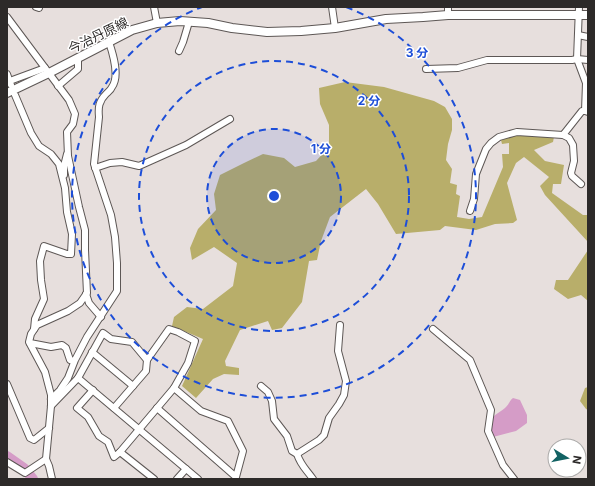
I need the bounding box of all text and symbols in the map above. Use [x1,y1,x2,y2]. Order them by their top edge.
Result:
street label: 今治丹原線 [65,14,131,56]
text: 3 分 [406,45,428,60]
text: 2 分 [358,93,380,108]
text: 1 分 [311,141,331,156]
centre of rings [267,189,281,203]
north arrow [547,438,587,478]
text: N [569,454,584,465]

